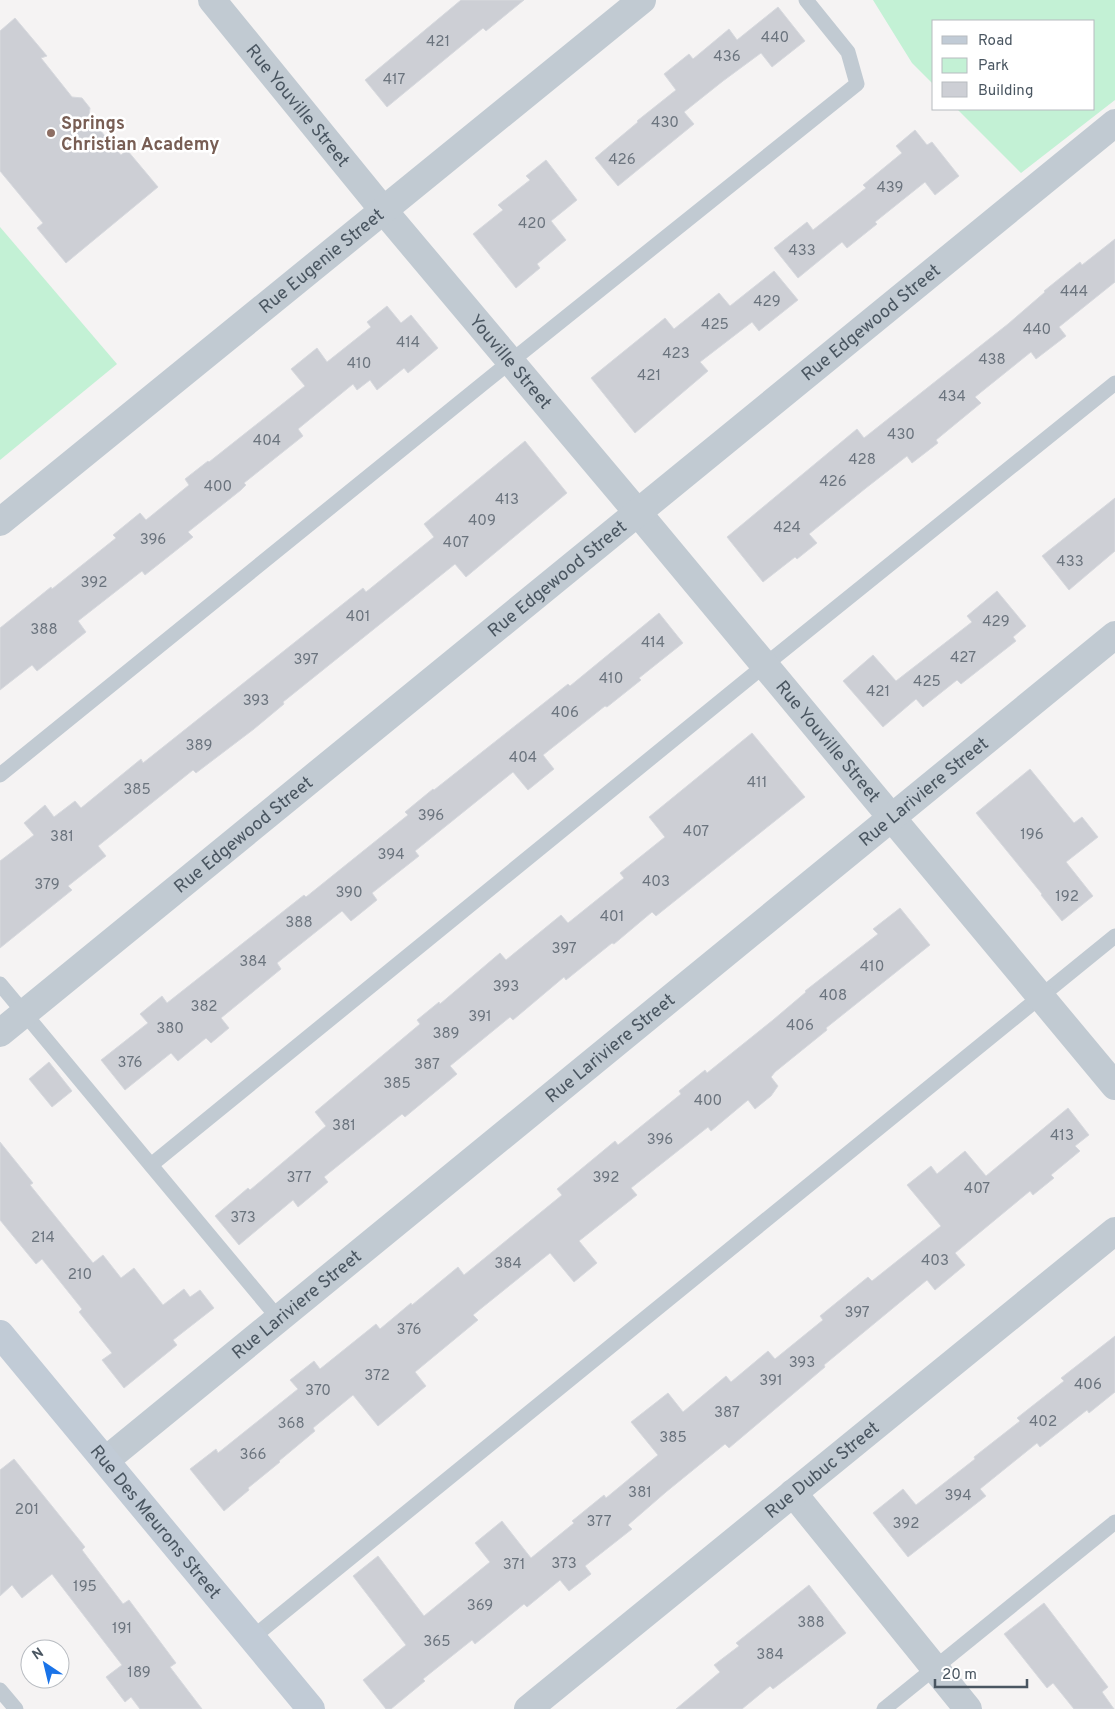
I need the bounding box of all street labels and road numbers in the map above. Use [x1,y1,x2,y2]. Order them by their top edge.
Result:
street label: Rue Youville Street [240,40,354,173]
street label: Rue Eugenie Street [255,204,389,320]
street label: Rue Edgewood Street [798,260,946,387]
street label: Youville Street [463,310,556,415]
street label: Rue Edgewood Street [484,516,632,643]
street label: Rue Youville Street [770,677,884,808]
street label: Rue Lariviere Street [855,733,994,852]
street label: Rue Edgewood Street [170,772,318,899]
street label: Rue Lariviere Street [541,989,680,1109]
street label: Rue Lariviere Street [228,1246,367,1365]
street label: Rue Dubuc Street [761,1417,885,1524]
street label: Rue Des Meurons Street [84,1441,225,1605]

